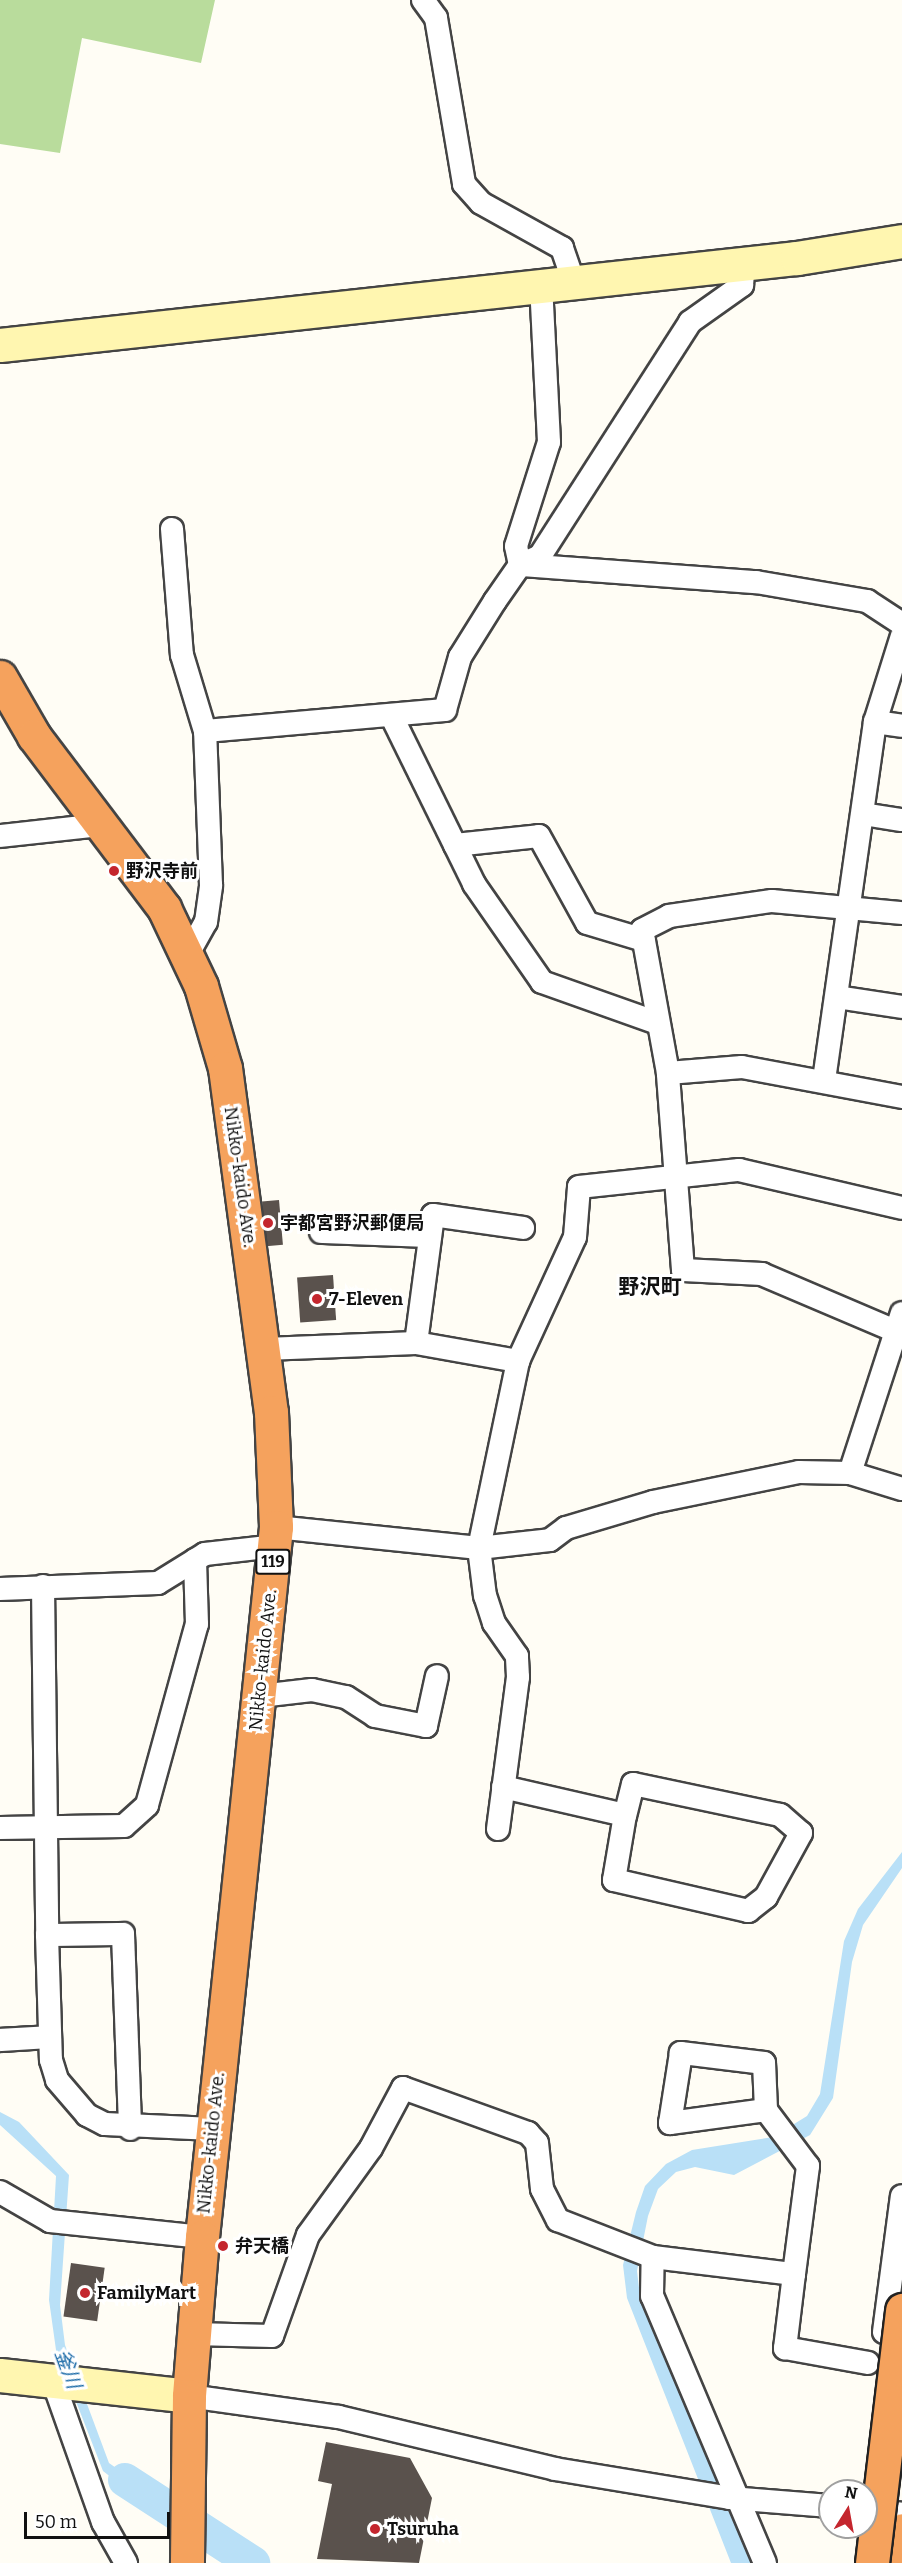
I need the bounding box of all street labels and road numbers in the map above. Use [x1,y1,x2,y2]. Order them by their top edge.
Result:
street label: Nikko-kaido Ave. [219,1105,261,1249]
road number: 119 [255,1549,291,1575]
street label: Nikko-kaido Ave. [245,1588,281,1732]
street label: Nikko-kaido Ave. [193,2071,229,2215]

